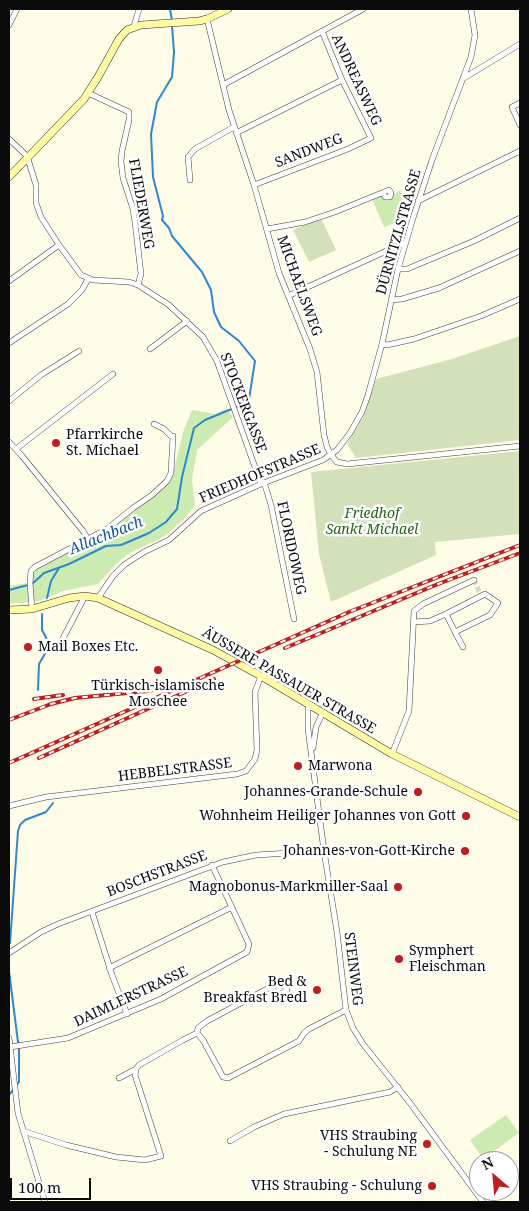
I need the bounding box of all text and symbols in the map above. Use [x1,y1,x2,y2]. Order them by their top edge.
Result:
street label: ANDREASWEG [327,31,385,129]
street label: SANDWEG [273,130,345,172]
street label: FLIEDERWEG [125,157,157,251]
street label: DÜRNITZLSTRASSE [373,167,425,297]
street label: MICHAELSWEG [273,233,325,339]
street label: STOCKERGASSE [216,351,270,455]
place label: Pfarrkirche St. Michael [66,427,143,460]
marker: Pfarrkirche St. Michael [50,437,62,449]
street label: FRIEDHOFSTRASSE [197,441,323,507]
street label: FLORIDOWEG [273,500,309,596]
park label: Friedhof Sankt Michael [326,506,418,538]
water label: Allachbach [66,513,146,559]
street label: ÄUSSERE PASSAUER STRASSE [199,624,379,738]
place label: Mail Boxes Etc. [38,639,138,655]
marker: Mail Boxes Etc. [22,641,34,653]
marker: Türkisch-islamische Moschee [152,664,164,676]
place label: Türkisch-islamische Moschee [91,678,225,710]
street label: HEBBELSTRASSE [117,755,233,785]
place label: Marwona [308,758,373,774]
marker: Marwona [292,760,304,772]
place label: Johannes-Grande-Schule [244,784,408,800]
marker: Johannes-Grande-Schule [412,786,424,798]
place label: Wohnheim Heiliger Johannes von Gott [199,808,456,824]
marker: Wohnheim Heiliger Johannes von Gott [460,810,472,822]
place label: Johannes-von-Gott-Kirche [283,843,455,859]
marker: Johannes-von-Gott-Kirche [459,845,471,857]
street label: BOSCHSTRASSE [105,847,209,901]
place label: Magnobonus-Markmiller-Saal [189,879,388,895]
marker: Magnobonus-Markmiller-Saal [392,881,404,893]
street label: STEINWEG [340,931,366,1007]
place label: Symphert Fleischman [409,943,486,976]
marker: Symphert Fleischman [393,953,405,965]
street label: DAIMLERSTRASSE [71,963,191,1031]
place label: Bed & Breakfast Bredl [204,974,307,1006]
marker: Bed & Breakfast Bredl [311,984,323,996]
place label: VHS Straubing - Schulung NE [320,1128,417,1160]
marker: VHS Straubing - Schulung NE [421,1138,433,1150]
north arrow [469,1151,519,1201]
text: N [478,1152,497,1174]
scale bar [12,1168,94,1200]
text: 100 m [18,1177,61,1197]
place label: VHS Straubing - Schulung [251,1178,422,1194]
marker: VHS Straubing - Schulung [426,1180,438,1192]

